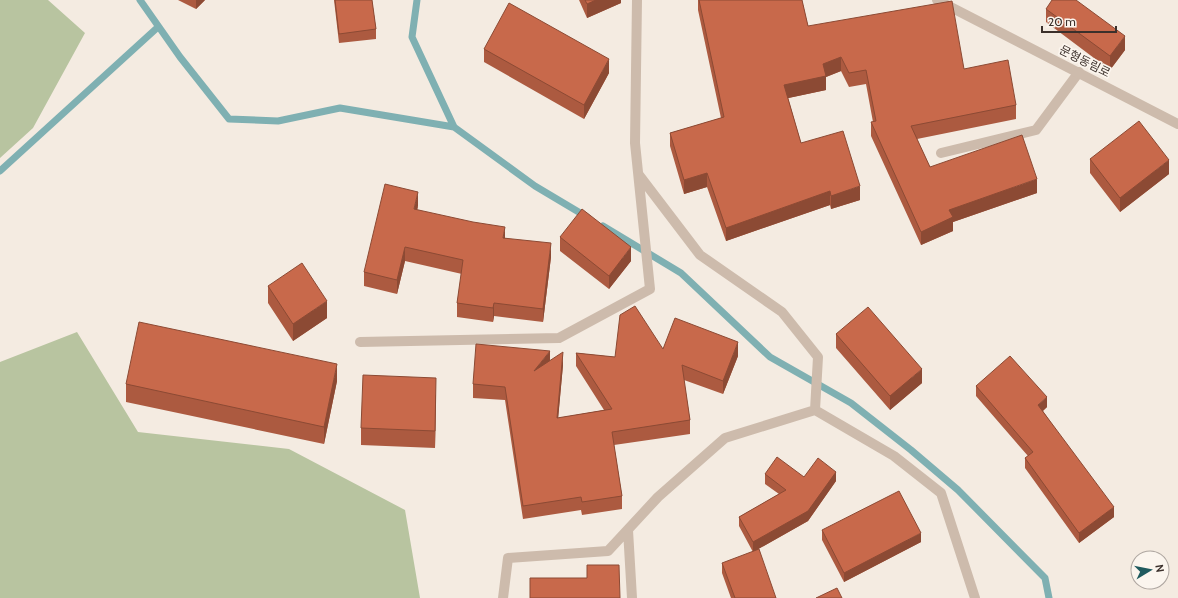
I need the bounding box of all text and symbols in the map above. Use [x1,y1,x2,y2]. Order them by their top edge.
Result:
scale bar [1042,8,1116,34]
text: 20 m [1048,14,1076,29]
street label: 문형동림로 [1057,42,1113,80]
north arrow [1130,550,1170,590]
text: N [1152,563,1167,573]

